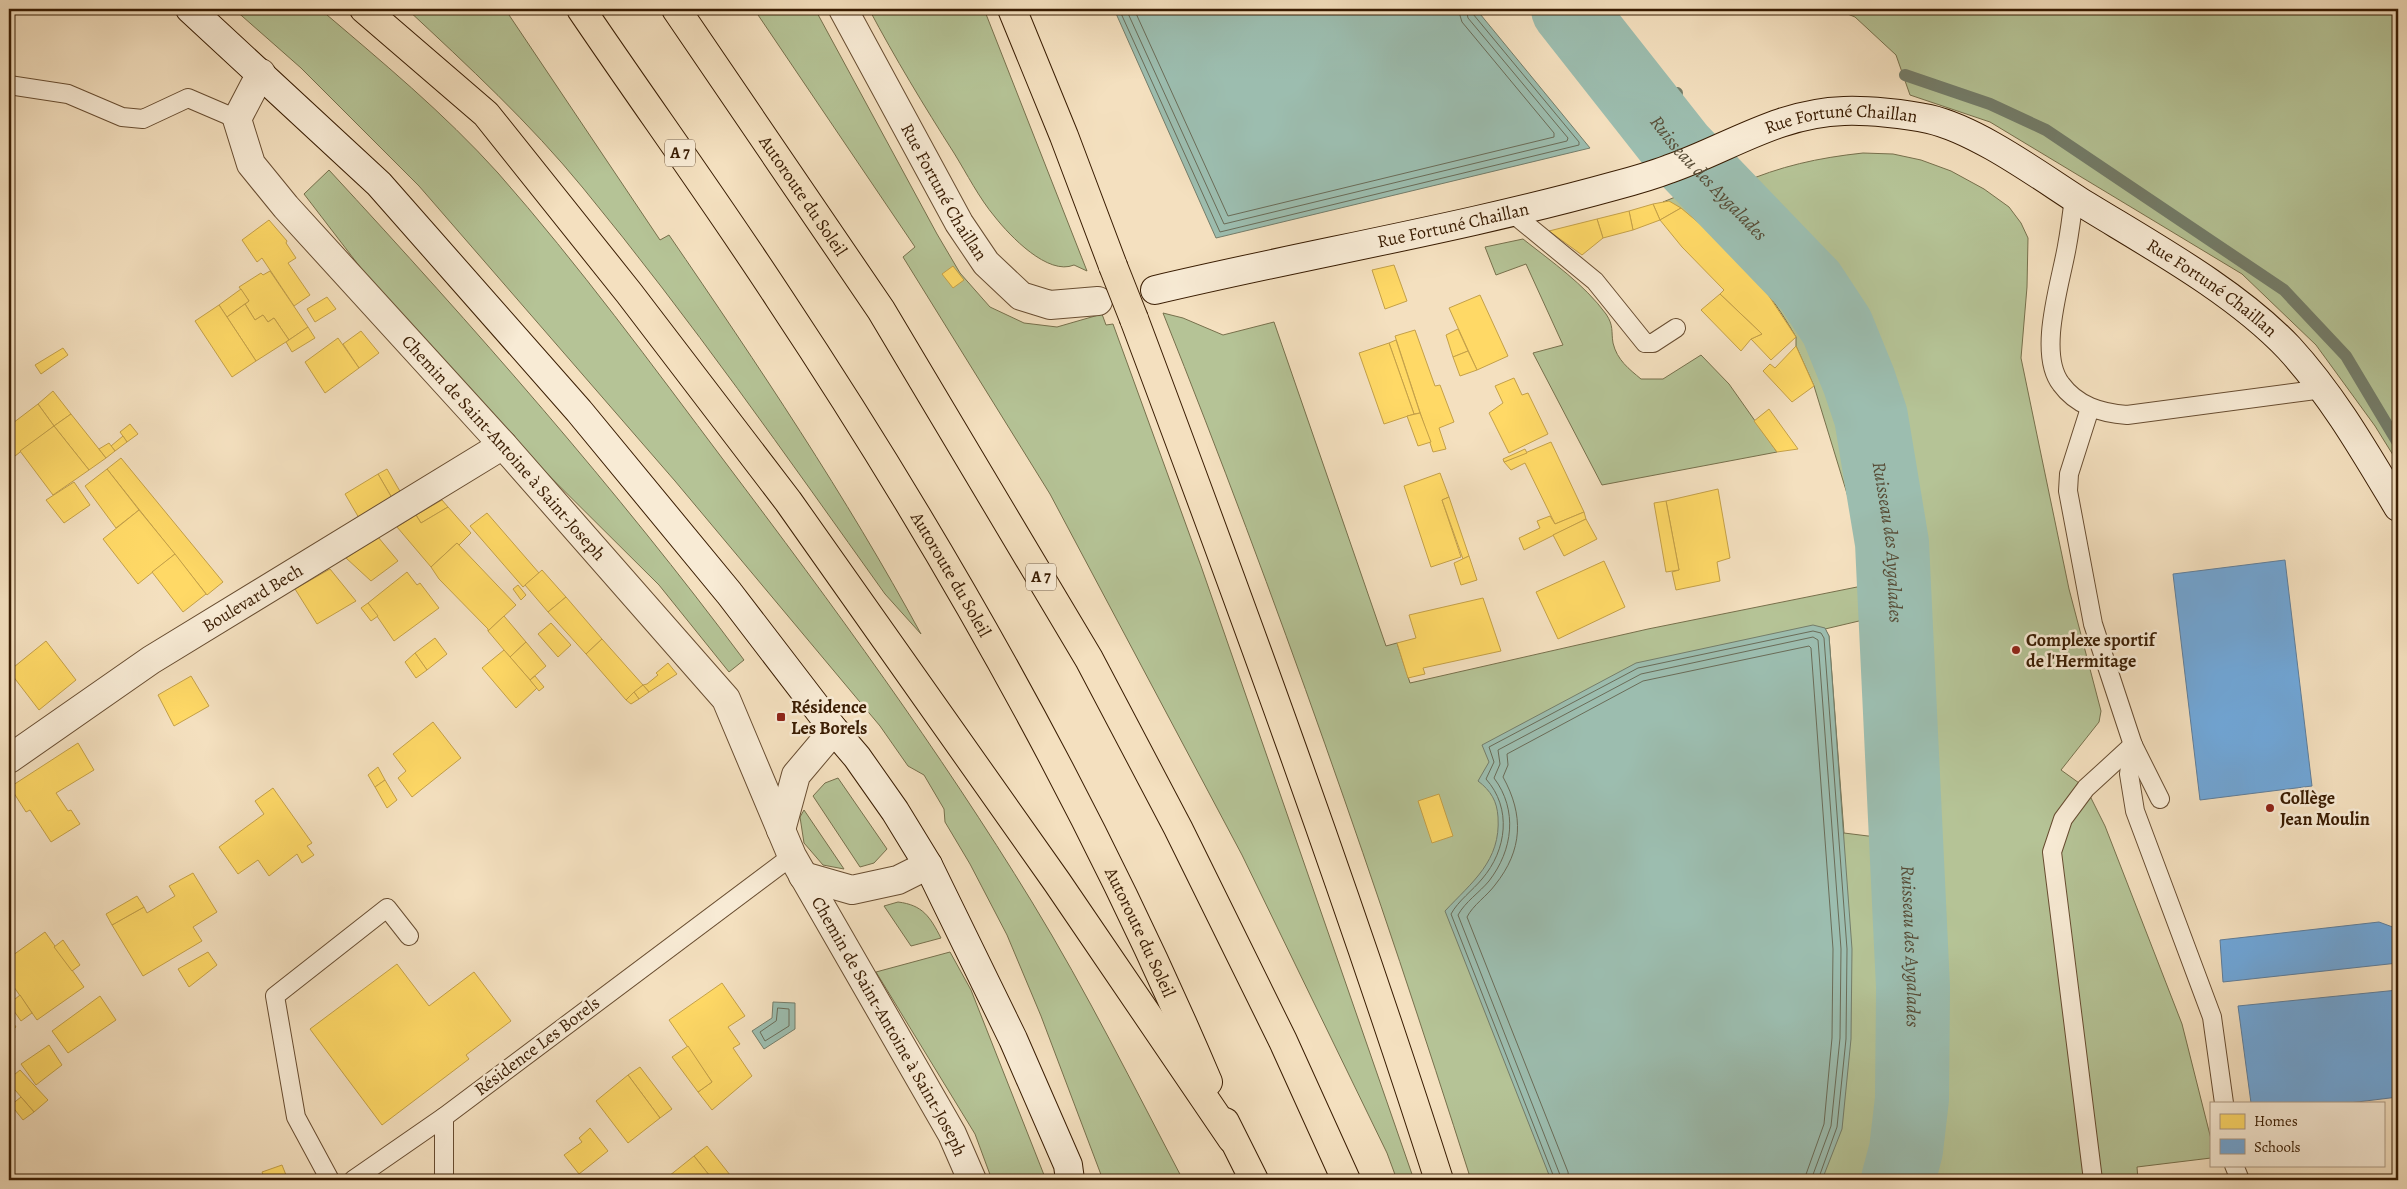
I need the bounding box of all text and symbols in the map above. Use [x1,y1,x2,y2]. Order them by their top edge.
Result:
street label: Rue Fortuné Chaillan [1761,99,1919,140]
water label: Ruisseau des Aygalades [1644,110,1773,247]
street label: Rue Fortuné Chaillan [895,119,993,265]
street label: Autoroute du Soleil [753,130,853,261]
road number: A 7 [665,140,695,167]
street label: Rue Fortuné Chaillan [1375,196,1531,254]
street label: Rue Fortuné Chaillan [2142,233,2283,342]
street label: Chemin de Saint-Antoine à Saint-Joseph [396,330,611,566]
water label: Ruisseau des Aygalades [1866,460,1909,624]
street label: Autoroute du Soleil [905,507,997,642]
street label: Boulevard Bech [198,558,308,638]
road number: A 7 [1026,564,1056,590]
place label: Complexe sportif de l'Hermitage [2026,628,2158,673]
marker: Complexe sportif de l'Hermitage [2010,644,2022,656]
place label: Résidence Les Borels [791,695,867,740]
marker: Résidence Les Borels [775,711,787,723]
place label: Collège Jean Moulin [2280,786,2370,831]
marker: Collège Jean Moulin [2264,802,2276,814]
street label: Autoroute du Soleil [1099,863,1181,1002]
water label: Ruisseau des Aygalades [1894,865,1926,1028]
street label: Chemin de Saint-Antoine à Saint-Joseph [806,892,972,1160]
street label: Résidence Les Borels [469,991,605,1101]
legend [2210,1102,2384,1166]
text: Homes [2254,1111,2298,1131]
text: Schools [2254,1137,2301,1157]

